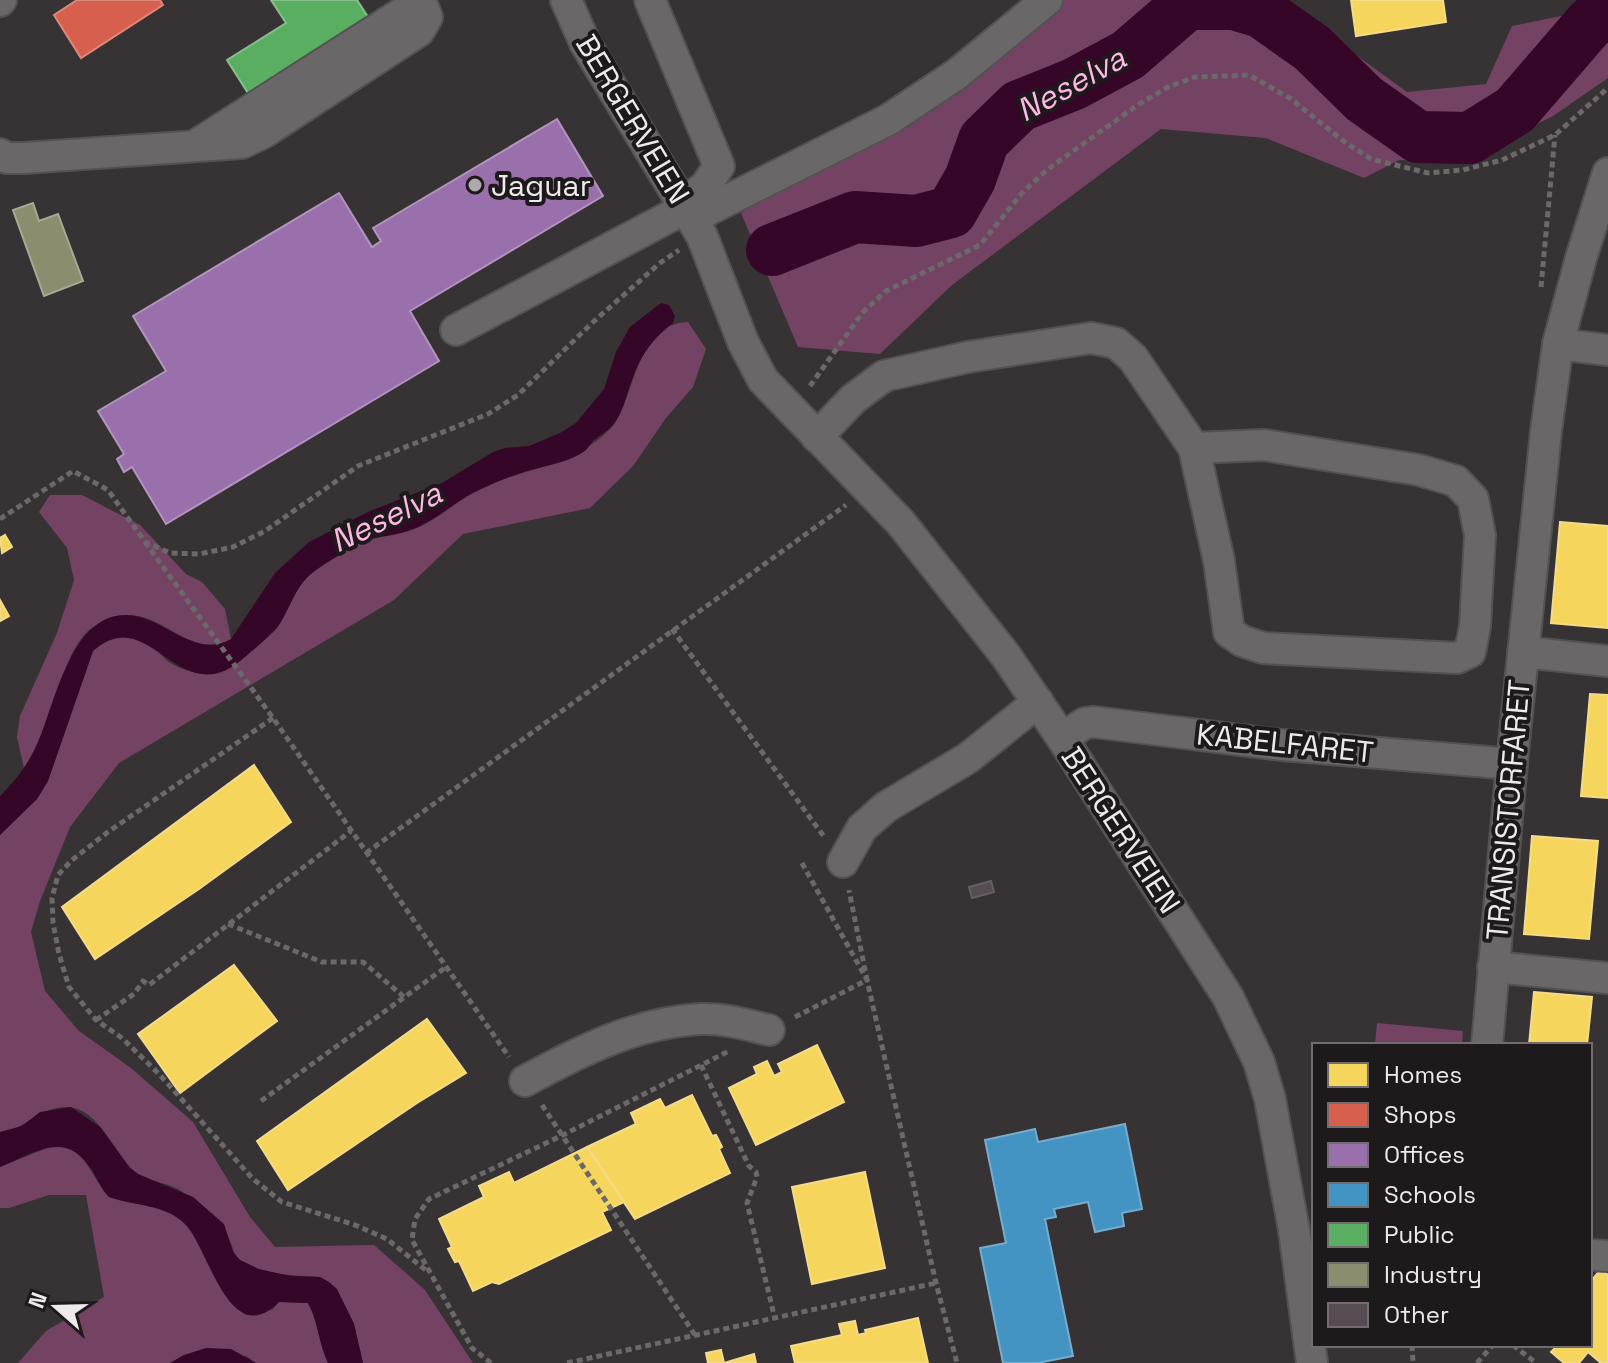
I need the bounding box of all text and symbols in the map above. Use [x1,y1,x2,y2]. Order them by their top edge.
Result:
street label: BERGERVEIEN [567,27,699,211]
water label: Neselva [1009,37,1133,130]
place label: Jaguar [491,166,591,205]
marker: Jaguar [466,176,484,194]
water label: Neselva [324,473,449,561]
street label: TRANSISTORFARET [1477,678,1539,942]
street label: KABELFARET [1195,714,1375,772]
street label: BERGERVEIEN [1053,739,1189,921]
legend [1312,1043,1592,1347]
text: Homes [1384,1059,1462,1090]
text: Shops [1384,1099,1456,1130]
text: Offices [1384,1139,1465,1170]
text: Schools [1384,1179,1476,1210]
text: Public [1384,1219,1455,1250]
text: Industry [1384,1259,1482,1290]
north arrow [16,1267,96,1347]
text: N [22,1288,53,1312]
text: Other [1384,1299,1449,1330]

